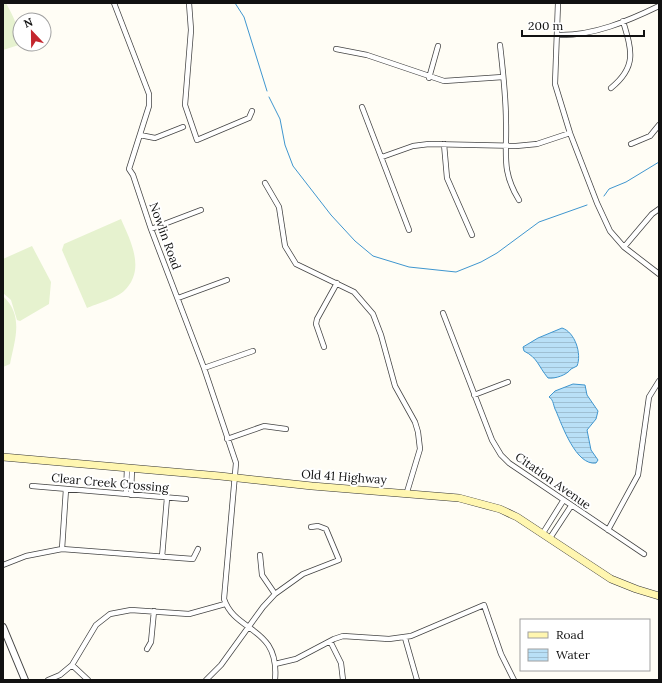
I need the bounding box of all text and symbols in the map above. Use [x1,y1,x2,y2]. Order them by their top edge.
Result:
north arrow [12,12,52,52]
scale bar [522,12,644,38]
text: N [22,14,35,31]
text: 200 m [528,18,564,33]
street label: Nowlin Road [146,200,185,271]
street label: Citation Avenue [513,449,594,513]
street label: Old 41 Highway [301,466,388,487]
street label: Clear Creek Crossing [51,470,170,495]
legend [520,619,650,671]
text: Road [556,627,584,642]
text: Water [556,647,591,662]

